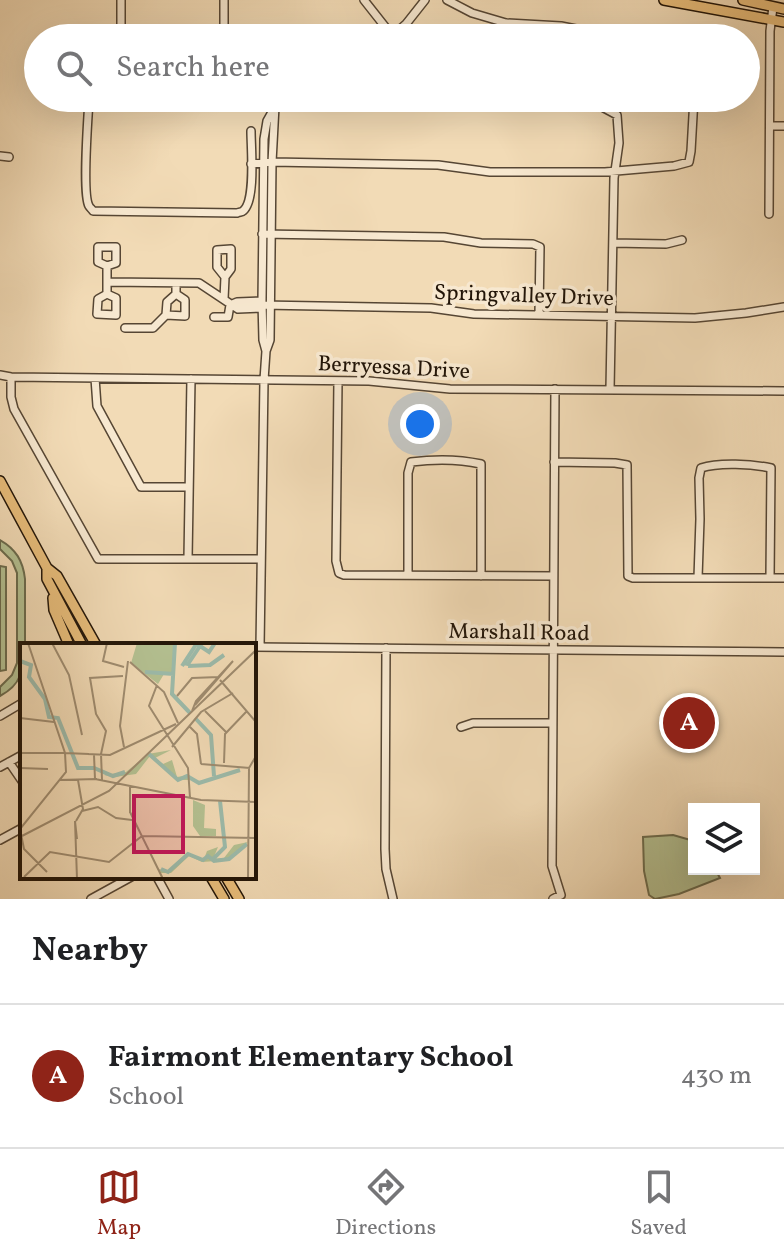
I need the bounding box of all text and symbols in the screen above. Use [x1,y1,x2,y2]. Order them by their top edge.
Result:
search box [24,24,760,112]
icon: search [52,46,96,90]
text: Search here [116,47,270,89]
street label: Springvalley Drive [433,278,615,315]
street label: Berryessa Drive [317,349,471,388]
your location [400,404,440,444]
street label: Marshall Road [448,617,590,650]
inset map [20,643,256,879]
pin: A [663,693,715,753]
map controls [688,803,760,875]
button: layers [688,803,760,875]
text: Nearby [32,928,148,975]
text: Fairmont Elementary School [108,1037,513,1079]
text: A [49,1058,67,1094]
text: 430 m [681,1058,752,1094]
text: School [108,1079,184,1115]
tab: Map [97,1165,141,1244]
tab: Directions [335,1165,436,1244]
tab: Saved [630,1165,687,1244]

